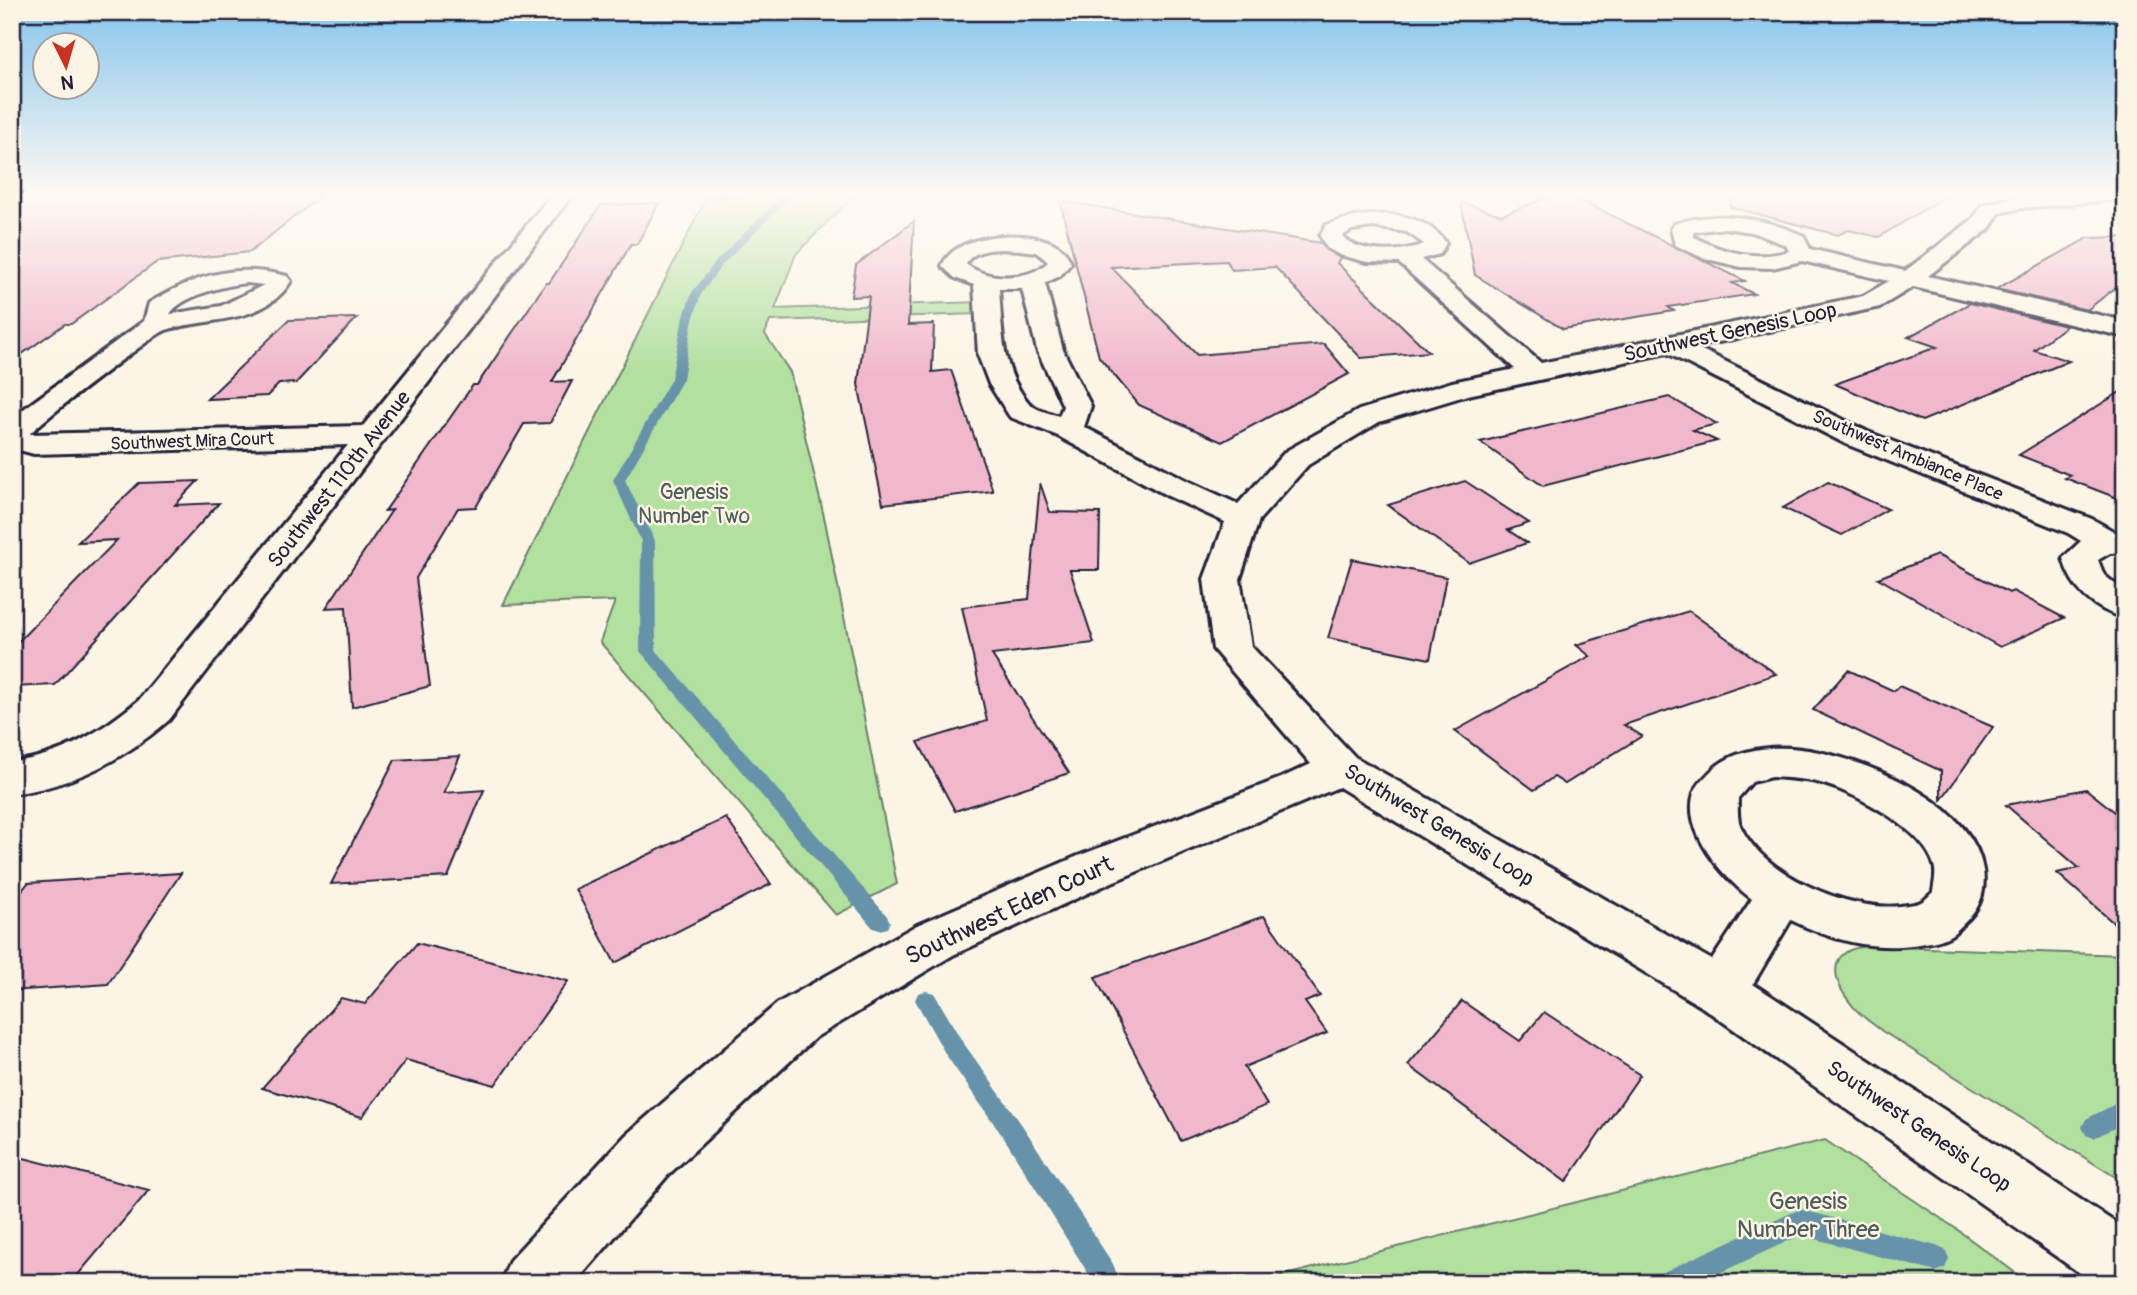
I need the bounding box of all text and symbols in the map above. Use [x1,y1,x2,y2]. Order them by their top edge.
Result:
north arrow [32,32,102,102]
text: N [60,69,75,94]
street label: Southwest Genesis Loop [1621,297,1839,368]
street label: Southwest 110th Avenue [262,385,417,573]
street label: Southwest Ambiance Place [1809,405,2007,506]
street label: Southwest Mira Court [110,427,275,456]
park label: Genesis Number Two [638,479,750,530]
street label: Southwest Genesis Loop [1339,758,1539,893]
street label: Southwest Eden Court [901,849,1118,971]
street label: Southwest Genesis Loop [1821,1055,2016,1198]
park label: Genesis Number Three [1737,1187,1879,1244]

